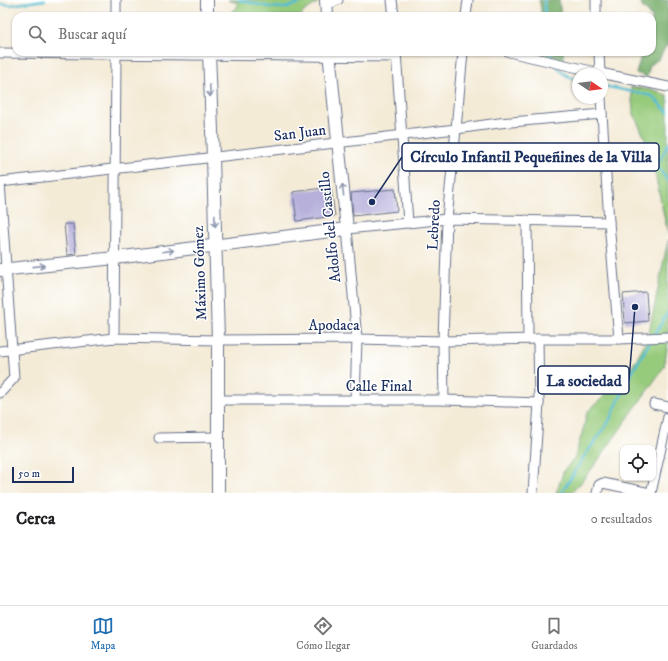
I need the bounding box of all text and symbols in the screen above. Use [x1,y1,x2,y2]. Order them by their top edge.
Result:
search box [12,12,656,56]
icon: search [26,23,48,45]
text: Buscar aquí [58,25,126,44]
north arrow [572,68,608,104]
one-way arrow [206,84,214,97]
street label: San Juan [273,120,327,146]
callout: Círculo Infantil Pequeñines de la Villa [402,143,659,171]
text: Círculo Infantil Pequeñines de la Villa [410,147,653,168]
street label: Adolfo del Castillo [315,170,345,284]
one-way arrow [339,184,347,197]
street label: Lebredo [423,199,445,251]
one-way arrow [211,214,218,227]
street label: Máximo Gómez [189,225,211,321]
one-way arrow [161,247,174,255]
one-way arrow [32,262,45,269]
street label: Apodaca [308,316,360,335]
callout: La sociedad [538,366,629,394]
text: La sociedad [546,371,623,391]
street label: Calle Final [346,377,413,396]
map controls [620,445,656,481]
button: locate [620,445,656,481]
scale bar [12,465,74,484]
text: 50 m [18,467,40,481]
text: Cerca [16,508,55,530]
text: 0 resultados [591,511,652,527]
tab: Mapa [90,615,115,653]
tab: Cómo llegar [296,615,350,653]
tab: Guardados [531,615,578,653]

